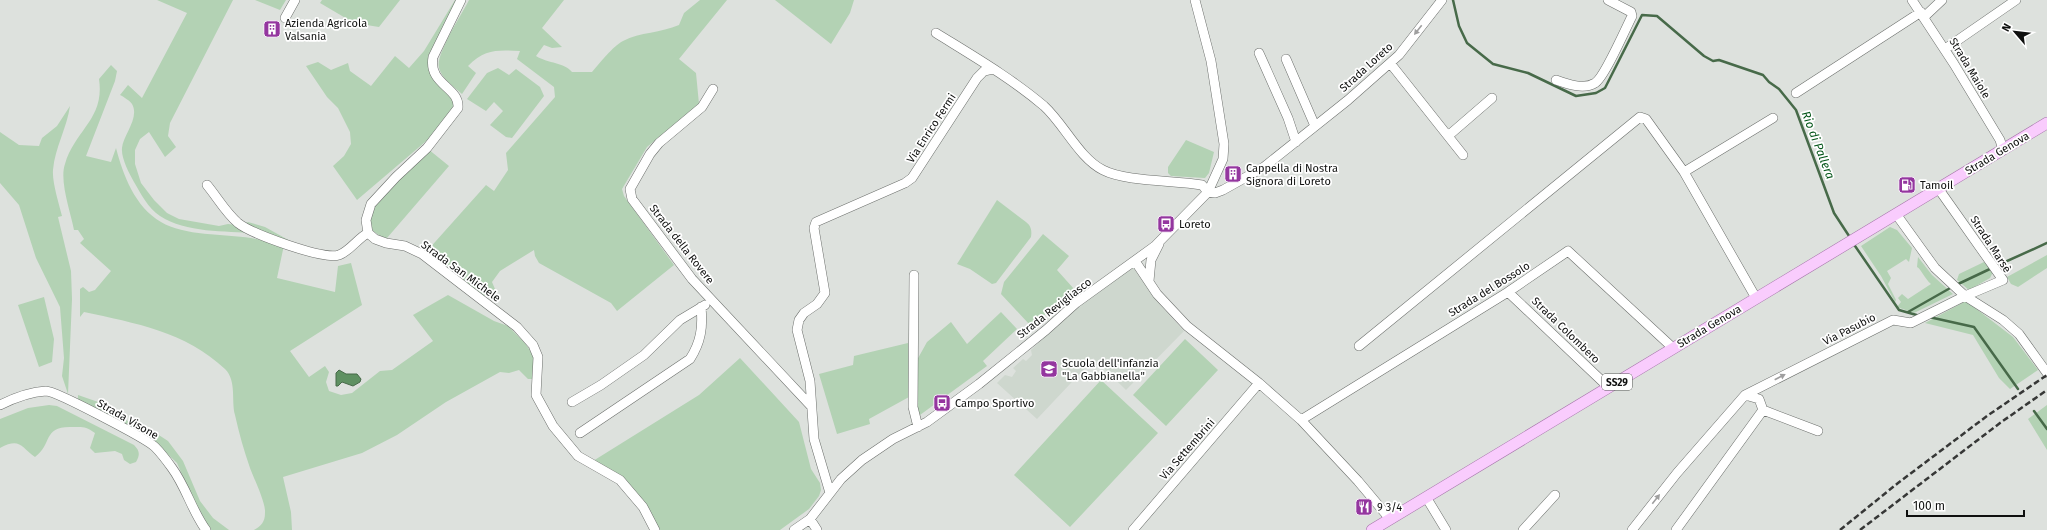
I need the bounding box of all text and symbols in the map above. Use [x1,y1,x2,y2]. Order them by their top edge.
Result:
north arrow [1995,12,2035,52]
place label: Azienda Agricola Valsania [285,17,367,43]
building icon: Azienda Agricola Valsania [262,19,282,39]
text: N [1999,21,2014,34]
one-way arrow [1413,25,1422,36]
street label: Strada Maiole [1946,36,1993,101]
street label: Strada Loreto [1337,40,1396,95]
street label: Via Enrico Fermi [904,91,959,165]
water label: Rio di Pallera [1799,109,1837,181]
street label: Strada Genova [1963,129,2032,178]
place label: Cappella di Nostra Signora di Loreto [1246,162,1338,188]
building icon: Cappella di Nostra Signora di Loreto [1223,164,1243,184]
fuel station icon: Tamoil [1897,175,1917,195]
place label: Tamoil [1920,179,1953,192]
street label: Strada della Rovere [647,202,717,287]
street label: Strada Marsè [1967,213,2014,275]
bus stop icon: Loreto [1156,214,1176,234]
place label: Loreto [1179,218,1211,231]
street label: Strada San Michele [418,238,503,305]
street label: Strada del Bossolo [1446,259,1532,320]
street label: Strada Revigliasco [1015,275,1094,341]
street label: Strada Colombero [1529,295,1602,366]
street label: Strada Genova [1675,302,1744,351]
street label: Via Pasubio [1821,311,1878,348]
place label: Scuola dell'infanzia "La Gabbianella" [1062,357,1159,383]
school or university icon: Scuola dell'infanzia "La Gabbianella" [1039,359,1059,379]
road number: SS29 [1602,374,1632,390]
one-way arrow [1774,374,1786,381]
bus stop icon: Campo Sportivo [932,393,952,413]
street label: Strada Visone [95,397,161,442]
place label: Campo Sportivo [955,397,1034,410]
street label: Via Settembrini [1157,416,1217,483]
scale bar [1907,492,2024,518]
one-way arrow [1652,494,1661,505]
restaurant icon: 9 3/4 [1354,497,1374,517]
text: 100 m [1913,499,1945,513]
place label: 9 3/4 [1377,501,1402,514]

